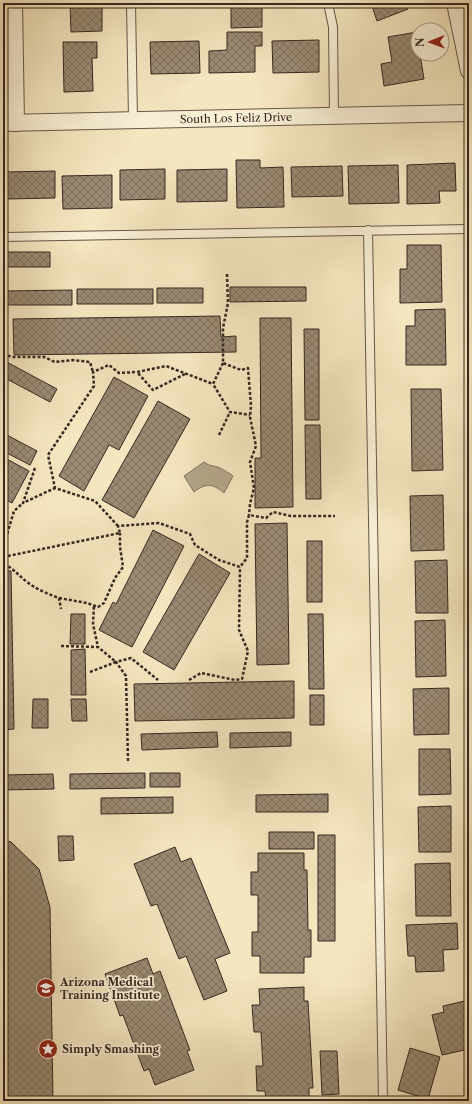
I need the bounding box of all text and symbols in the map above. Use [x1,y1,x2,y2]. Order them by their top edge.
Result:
north arrow [410,22,450,62]
text: N [413,37,427,47]
street label: South Los Feliz Drive [180,110,292,126]
place label: Arizona Medical Training Institute [59,975,160,1002]
school or university icon: Arizona Medical Training Institute [35,977,57,999]
place icon: Simply Smashing [37,1038,59,1060]
place label: Simply Smashing [62,1042,160,1056]

